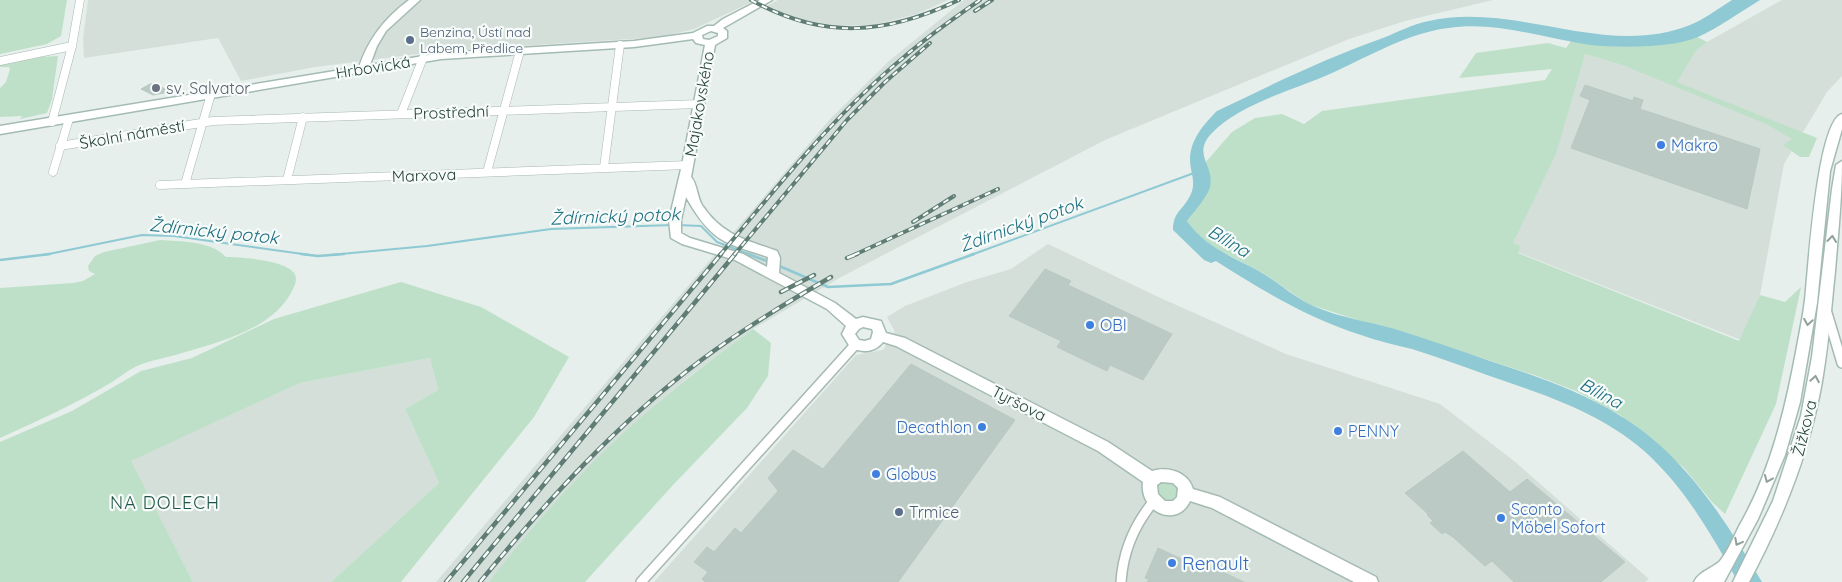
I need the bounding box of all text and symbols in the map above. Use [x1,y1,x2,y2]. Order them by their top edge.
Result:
place label: Benzina, Ústí nad Labem, Předlice [420,23,531,57]
marker: Benzina, Ústí nad Labem, Předlice [404,34,416,46]
street label: Majakovského [680,50,718,158]
street label: Hrbovická [334,51,412,83]
place label: sv. Salvator [166,78,251,98]
marker: sv. Salvator [150,82,162,94]
street label: Prostřední [413,101,490,123]
street label: Školní náměstí [78,115,187,153]
place label: Makro [1671,135,1718,155]
marker: Makro [1655,139,1667,151]
street label: Marxova [391,164,457,186]
water label: Ždírnický potok [956,191,1087,257]
water label: Ždírnický potok [550,202,682,230]
water label: Ždírnický potok [148,213,281,249]
water label: Bílina [1204,220,1255,263]
one-way arrow [1826,235,1837,243]
place label: OBI [1100,315,1127,335]
one-way arrow [1803,318,1813,327]
marker: OBI [1084,319,1096,331]
water label: Bílina [1576,372,1627,414]
one-way arrow [1810,374,1820,383]
street label: Tyršova [988,381,1050,425]
street label: Žižkova [1787,398,1821,458]
place label: Decathlon [896,417,972,437]
marker: Decathlon [976,421,988,433]
place label: PENNY [1348,421,1399,441]
marker: PENNY [1332,425,1344,437]
place label: Globus [886,464,937,484]
marker: Globus [870,468,882,480]
one-way arrow [1763,474,1774,483]
district label: NA DOLECH [110,491,220,514]
place label: Sconto Möbel Sofort [1511,499,1606,537]
place label: Trmice [909,502,959,522]
marker: Trmice [893,506,905,518]
marker: Sconto Möbel Sofort [1495,512,1507,524]
one-way arrow [1734,537,1744,546]
place label: Renault [1182,551,1249,575]
marker: Renault [1166,557,1178,569]

